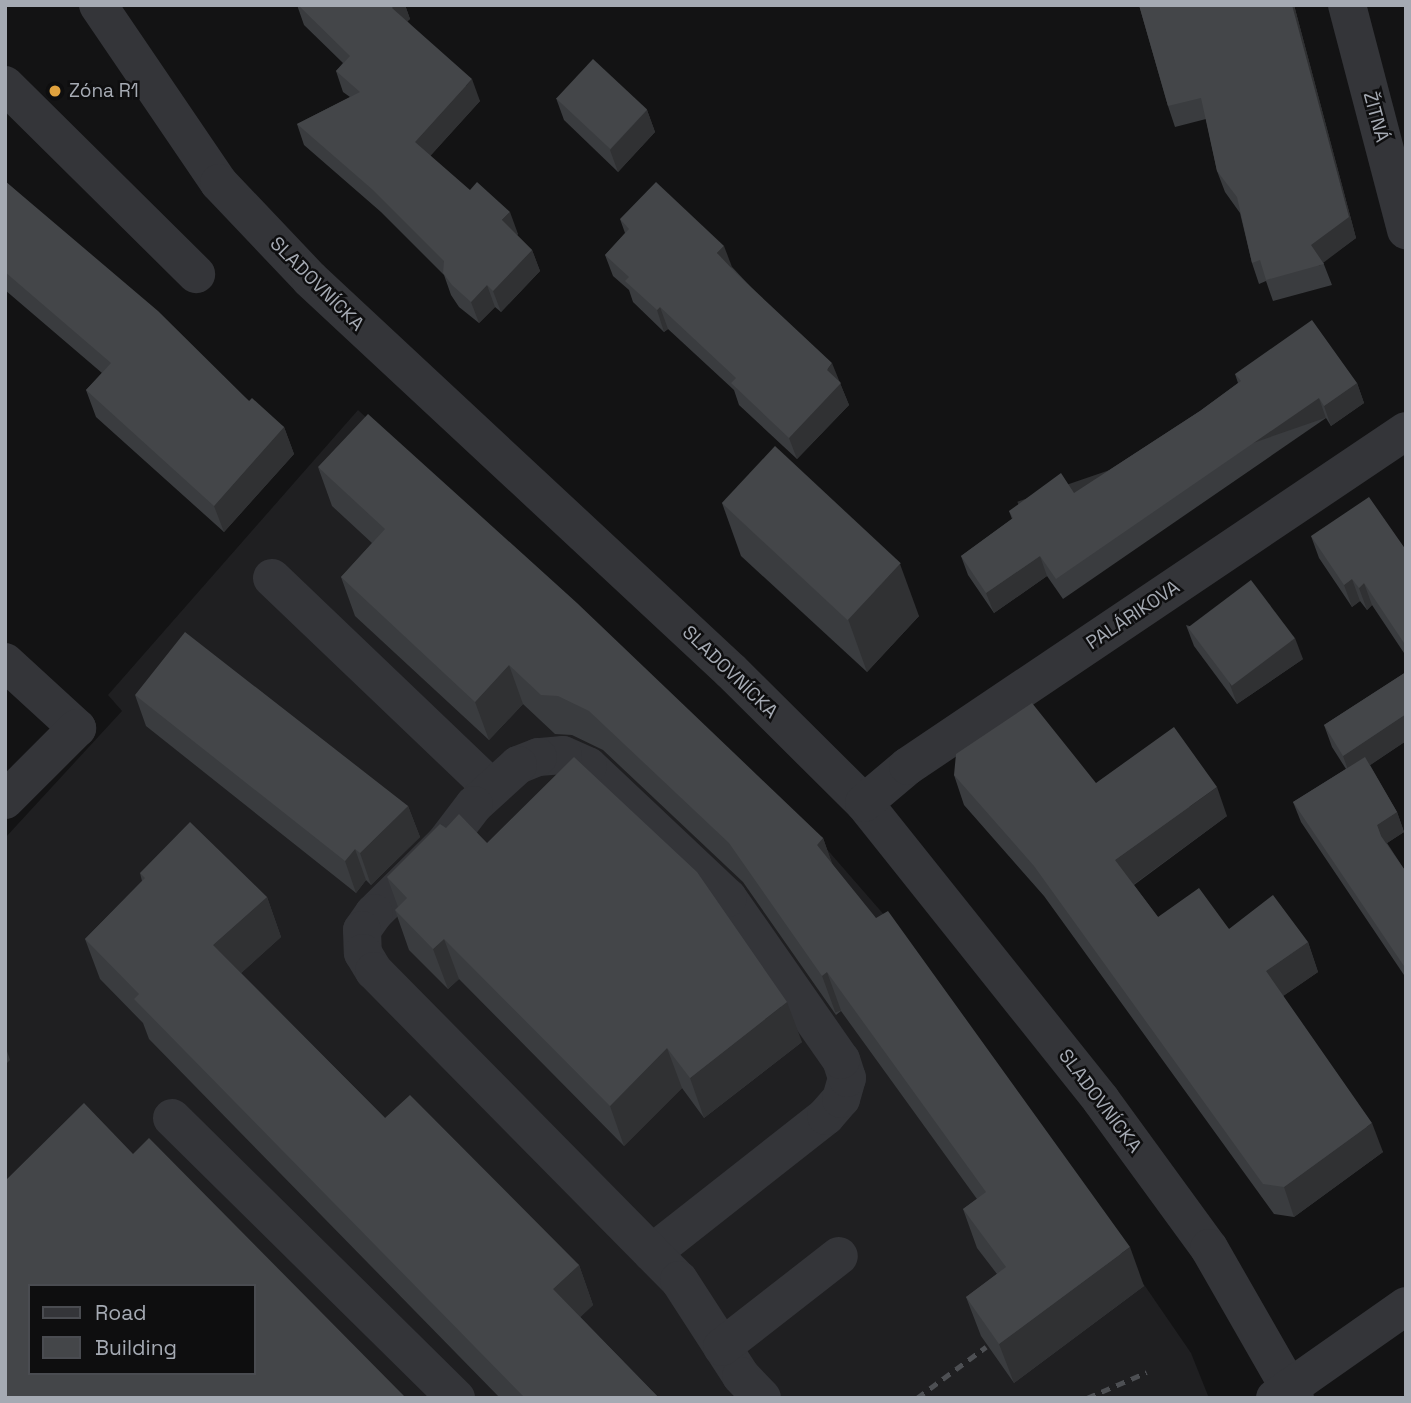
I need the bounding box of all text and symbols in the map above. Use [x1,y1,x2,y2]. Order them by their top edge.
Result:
place label: Zóna R1 [69,80,139,102]
marker: Zóna R1 [47,83,63,99]
street label: ŽITNÁ [1358,89,1394,145]
street label: SLADOVNÍCKA [265,232,369,336]
street label: PALÁRIKOVA [1082,576,1184,654]
street label: SLADOVNÍCKA [678,621,782,723]
street label: SLADOVNÍCKA [1054,1045,1146,1157]
legend [28,1284,256,1375]
text: Road [95,1299,147,1326]
text: Building [95,1334,177,1361]

